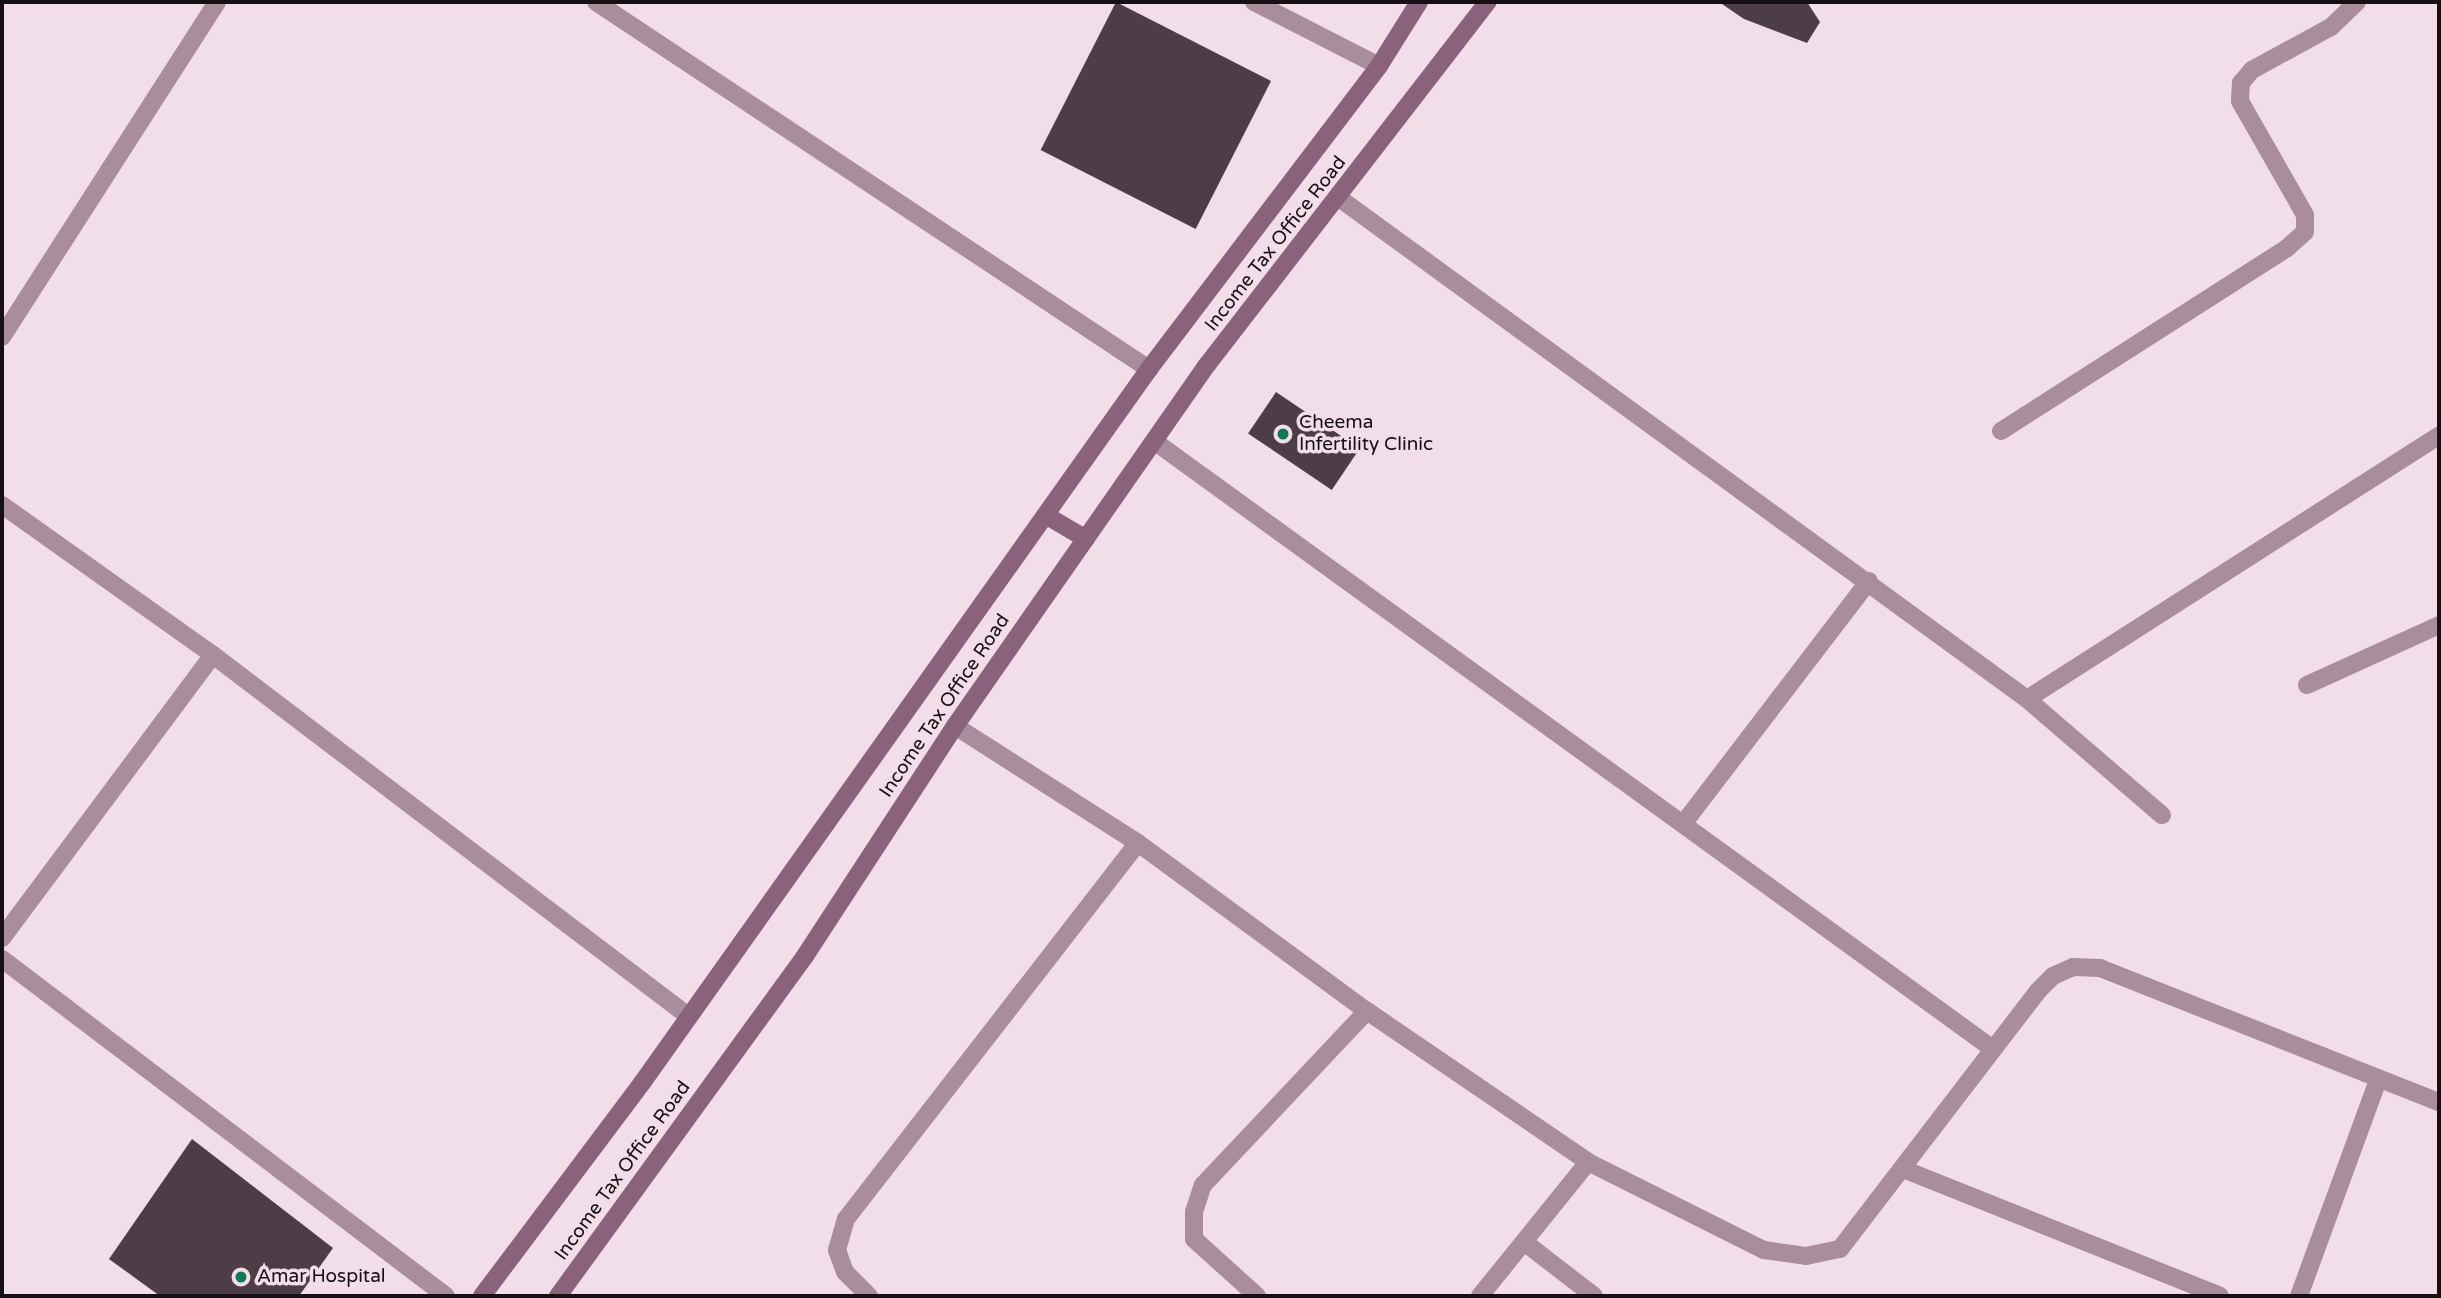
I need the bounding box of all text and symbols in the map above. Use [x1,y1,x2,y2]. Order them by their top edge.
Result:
street label: Income Tax Office Road [1201,152,1351,336]
place label: Cheema Infertility Clinic [1299,412,1433,456]
marker: Cheema Infertility Clinic [1273,424,1293,444]
street label: Income Tax Office Road [875,610,1015,802]
street label: Income Tax Office Road [550,1077,696,1265]
place label: Amar Hospital [257,1266,386,1288]
marker: Amar Hospital [231,1267,251,1287]

